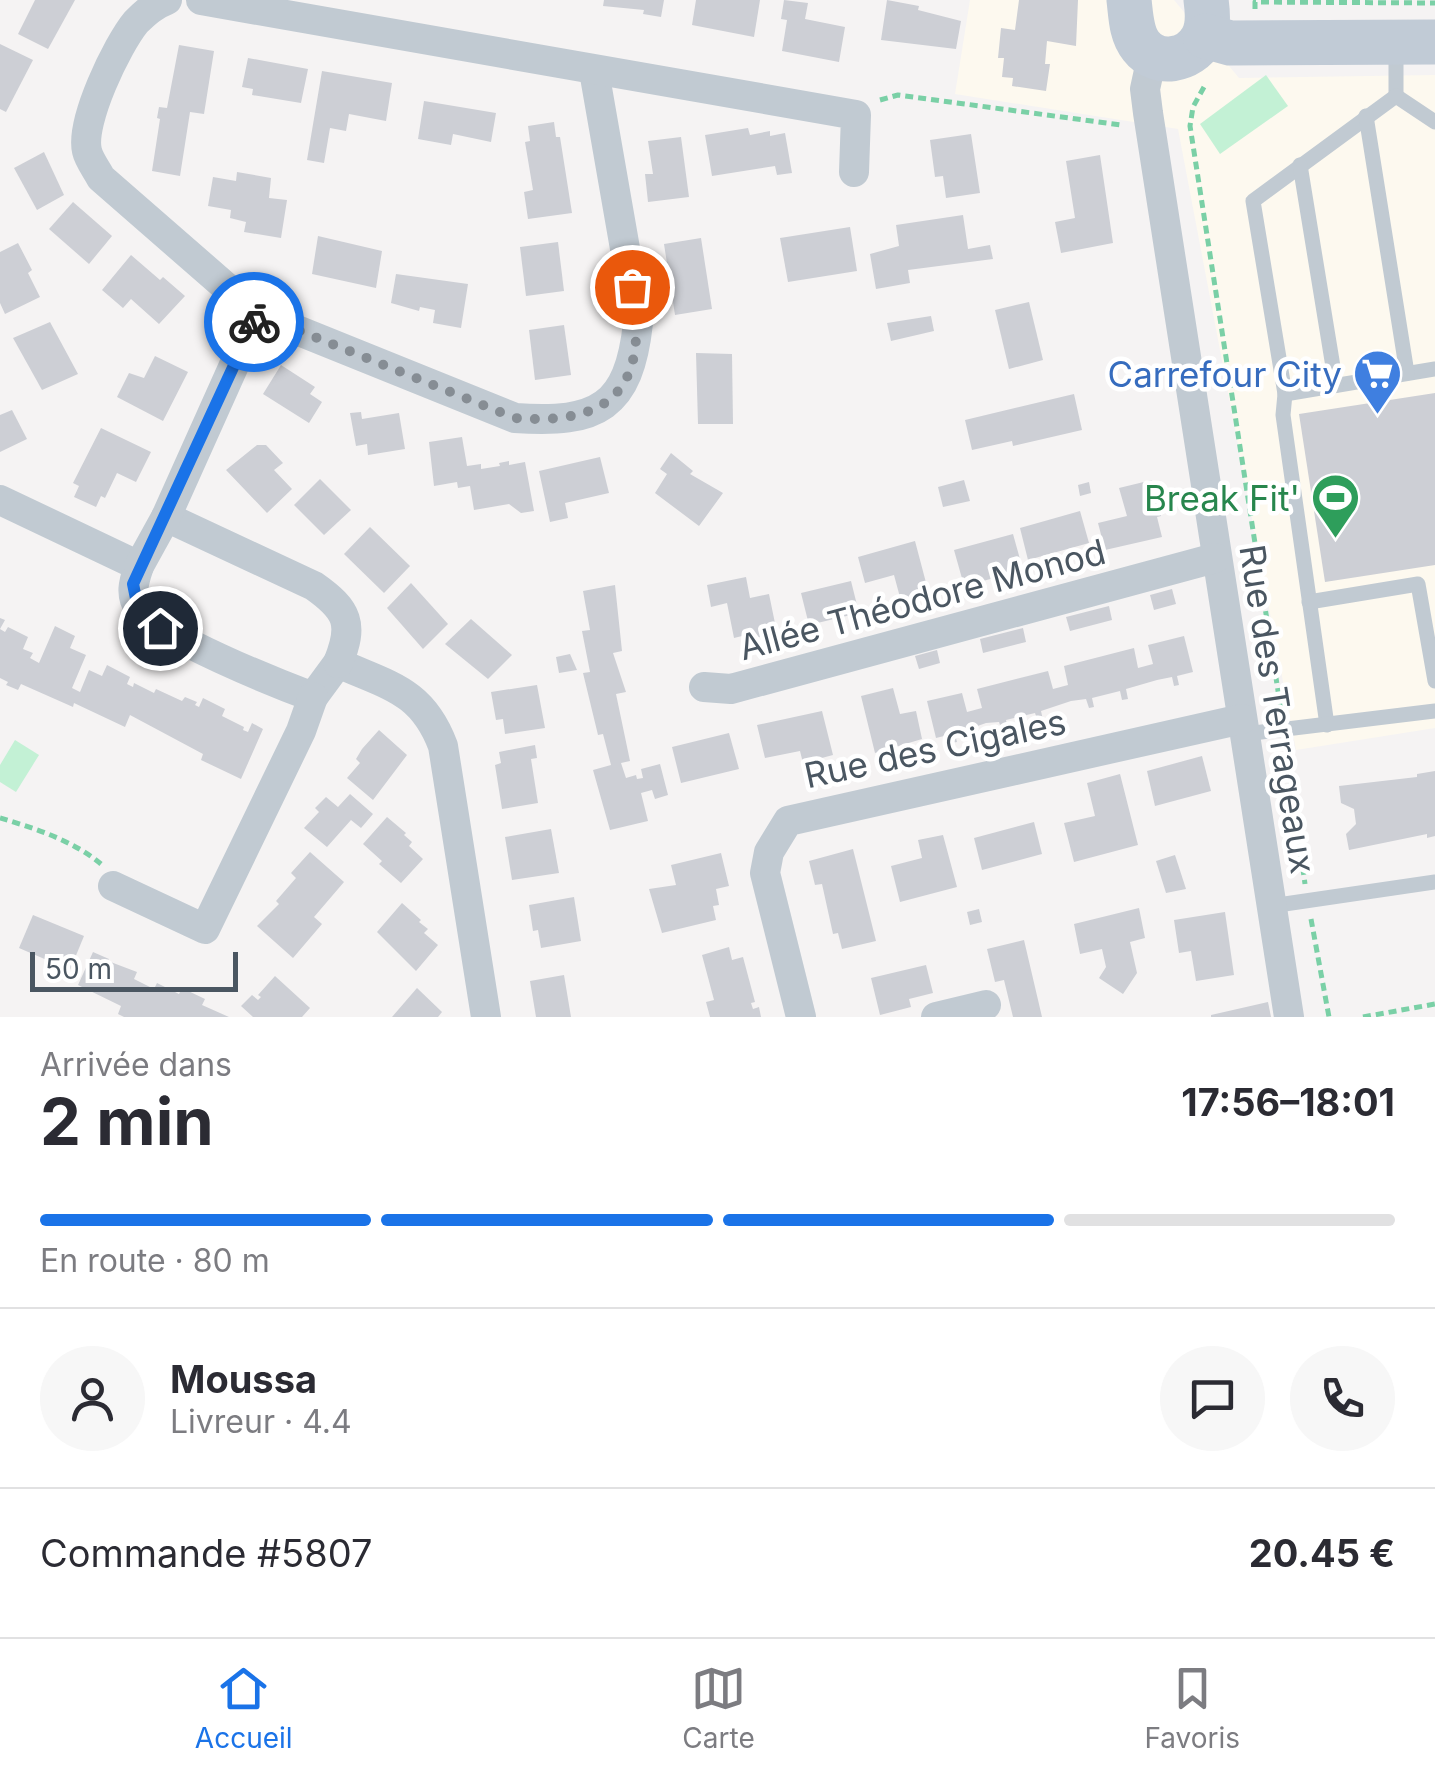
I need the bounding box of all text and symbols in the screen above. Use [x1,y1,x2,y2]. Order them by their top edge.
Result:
pin [590,245,675,330]
icon: bag [605,260,660,315]
courier [204,272,304,372]
icon: bike [227,295,282,350]
supermarket icon: Carrefour City [1351,348,1403,416]
place label: Carrefour City [1108,353,1342,395]
sports icon: Break Fit' [1309,472,1361,540]
place label: Break Fit' [1144,477,1300,519]
street label: Allée Théodore Monod [734,530,1110,668]
street label: Rue des Terrageaux [1231,542,1325,876]
pin [118,586,203,671]
icon: home [133,601,188,656]
street label: Rue des Cigales [800,700,1070,796]
scale bar [30,947,238,991]
text: 50 m [45,952,112,986]
text: Arrivée dans [40,1045,232,1084]
text: 17:56–18:01 [1181,1079,1395,1125]
text: 2 min [40,1082,214,1161]
text: En route · 80 m [40,1241,270,1280]
button: person [40,1346,145,1451]
button: chat [1160,1346,1265,1451]
button: phone [1290,1346,1395,1451]
text: Moussa [170,1356,317,1402]
text: Livreur · 4.4 [170,1402,352,1441]
text: Commande #5807 [40,1530,372,1576]
text: 20.45 € [1249,1530,1395,1576]
tab: Accueil [195,1661,293,1755]
tab: Carte [682,1661,755,1755]
tab: Favoris [1144,1661,1240,1755]

